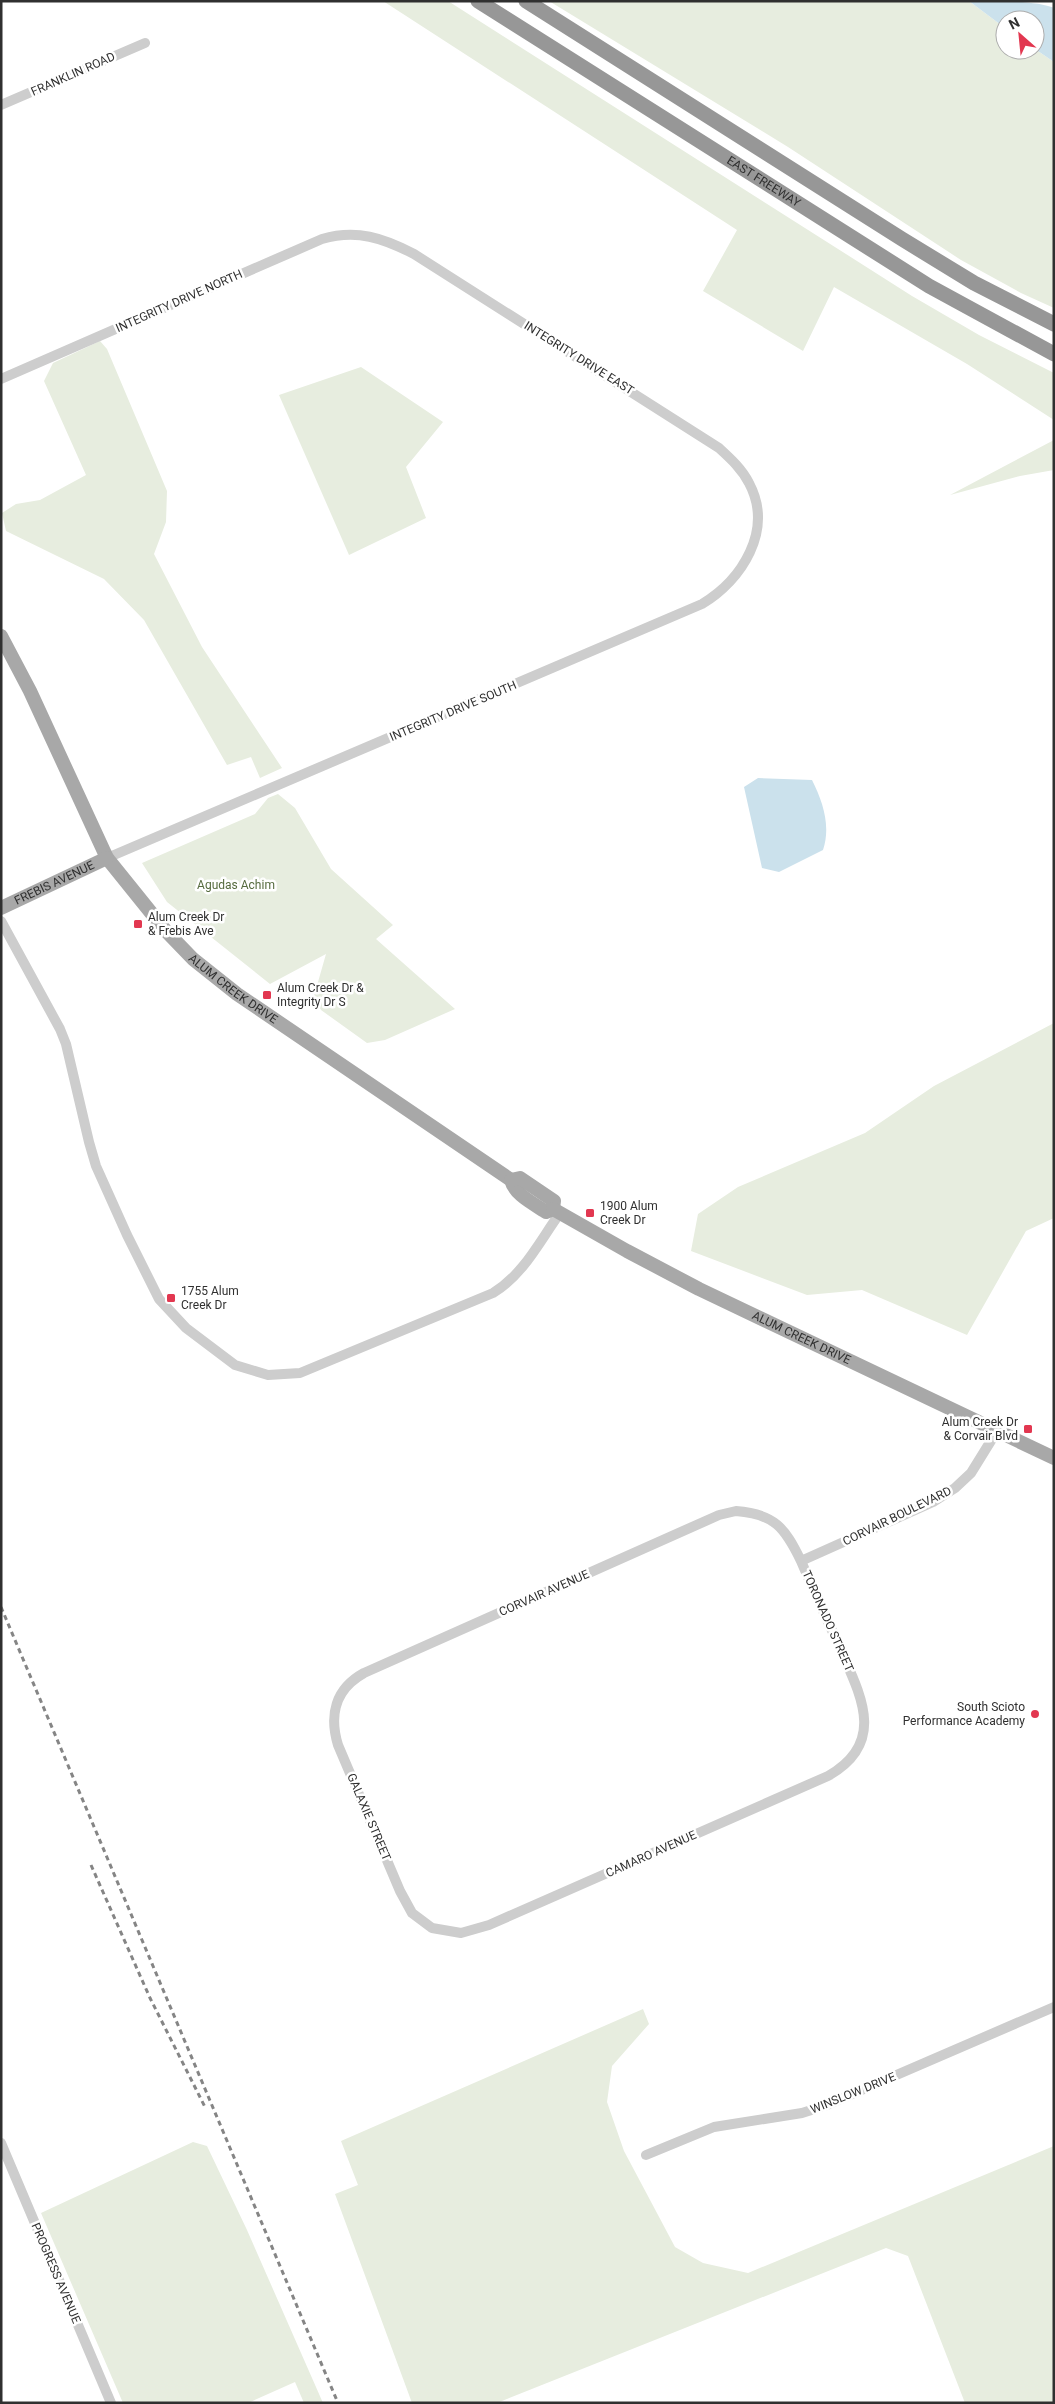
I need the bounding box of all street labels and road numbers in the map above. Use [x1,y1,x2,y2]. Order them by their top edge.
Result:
street label: FRANKLIN ROAD [29,49,117,99]
street label: EAST FREEWAY [724,153,804,210]
street label: INTEGRITY DRIVE NORTH [113,267,245,335]
street label: INTEGRITY DRIVE EAST [522,319,636,397]
street label: INTEGRITY DRIVE SOUTH [387,678,519,744]
street label: FREBIS AVENUE [12,858,97,908]
street label: ALUM CREEK DRIVE [186,951,281,1027]
street label: ALUM CREEK DRIVE [750,1308,853,1367]
street label: CORVAIR BOULEVARD [840,1484,954,1548]
street label: CORVAIR AVENUE [497,1567,591,1619]
street label: TORONADO STREET [799,1568,857,1674]
street label: GALAXIE STREET [344,1771,394,1863]
street label: CAMARO AVENUE [604,1828,699,1880]
street label: WINSLOW DRIVE [808,2069,898,2116]
street label: PROGRESS AVENUE [28,2221,84,2326]

